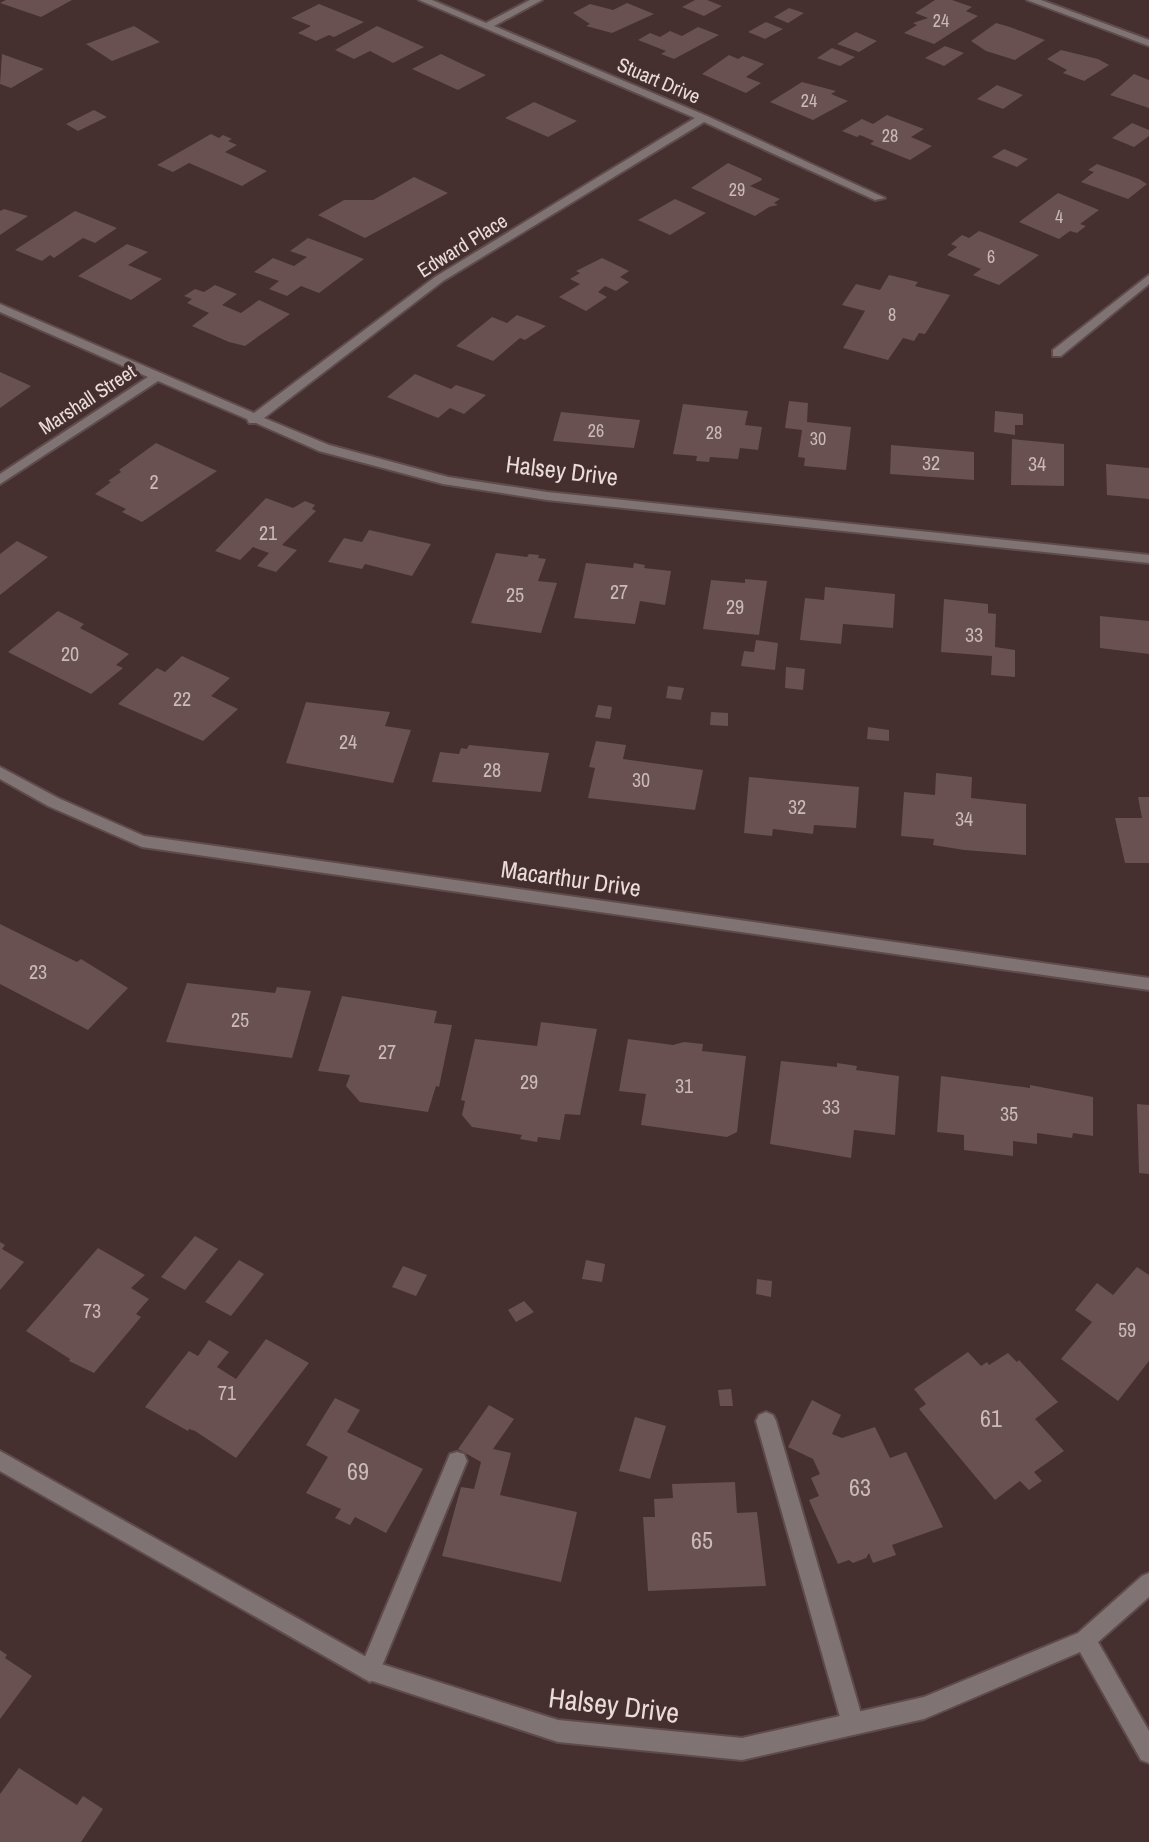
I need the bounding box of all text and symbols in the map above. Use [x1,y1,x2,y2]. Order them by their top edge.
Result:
house number: 24 [933,8,949,33]
street label: Stuart Drive [613,50,705,110]
house number: 24 [801,88,817,113]
house number: 28 [882,123,898,148]
house number: 29 [729,177,745,202]
house number: 4 [1055,204,1063,229]
street label: Edward Place [412,207,512,283]
house number: 6 [987,244,995,269]
house number: 8 [888,302,896,327]
street label: Marshall Street [33,357,141,440]
house number: 26 [588,418,604,443]
house number: 28 [706,420,722,445]
house number: 30 [810,426,826,451]
street label: Halsey Drive [504,447,620,493]
house number: 32 [922,449,940,476]
house number: 34 [1028,450,1046,477]
house number: 2 [149,468,159,495]
house number: 21 [259,519,277,546]
house number: 27 [610,578,628,605]
house number: 25 [506,581,524,608]
house number: 29 [726,593,744,620]
house number: 33 [965,621,983,648]
house number: 20 [61,640,79,667]
house number: 22 [173,685,191,712]
house number: 24 [339,728,357,755]
house number: 28 [483,756,501,783]
house number: 30 [632,766,650,793]
house number: 32 [788,793,806,820]
house number: 34 [955,805,973,832]
street label: Macarthur Drive [499,852,643,904]
house number: 23 [29,958,47,985]
house number: 25 [231,1006,249,1033]
house number: 27 [378,1038,396,1065]
house number: 29 [520,1068,538,1095]
house number: 31 [675,1072,693,1099]
house number: 33 [822,1093,840,1120]
house number: 35 [1000,1100,1018,1127]
house number: 73 [83,1297,101,1324]
house number: 59 [1118,1316,1136,1343]
house number: 71 [218,1379,236,1406]
house number: 61 [980,1402,1002,1434]
house number: 69 [347,1455,369,1487]
house number: 63 [849,1471,871,1503]
house number: 65 [691,1524,713,1556]
street label: Halsey Drive [546,1678,682,1732]

